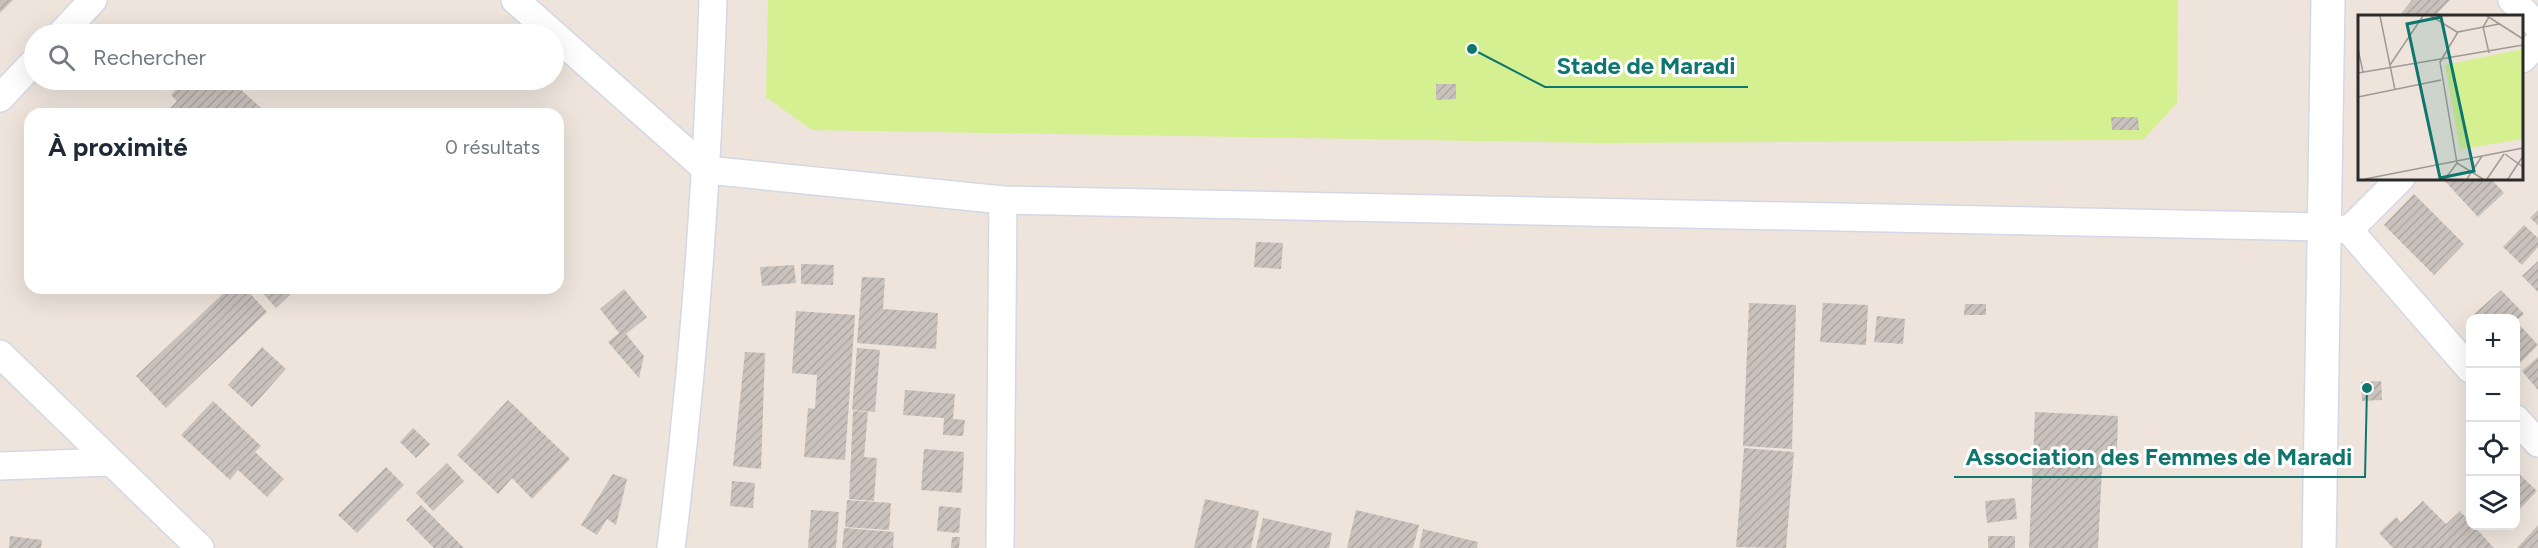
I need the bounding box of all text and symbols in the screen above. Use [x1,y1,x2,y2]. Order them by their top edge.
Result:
inset map [2358,15,2523,180]
search box [24,24,564,90]
icon: search [45,41,78,74]
text: Rechercher [93,44,206,71]
callout: Stade de Maradi [1545,45,1748,87]
text: Stade de Maradi [1556,51,1736,80]
text: À proximité [48,131,188,163]
text: 0 résultats [445,135,540,159]
map controls [2466,314,2520,530]
button: + [2466,314,2520,368]
button: − [2466,368,2520,422]
button: locate [2466,422,2520,476]
callout: Association des Femmes de Maradi [1954,435,2365,477]
text: Association des Femmes de Maradi [1966,442,2352,471]
button: layers [2466,476,2520,530]

